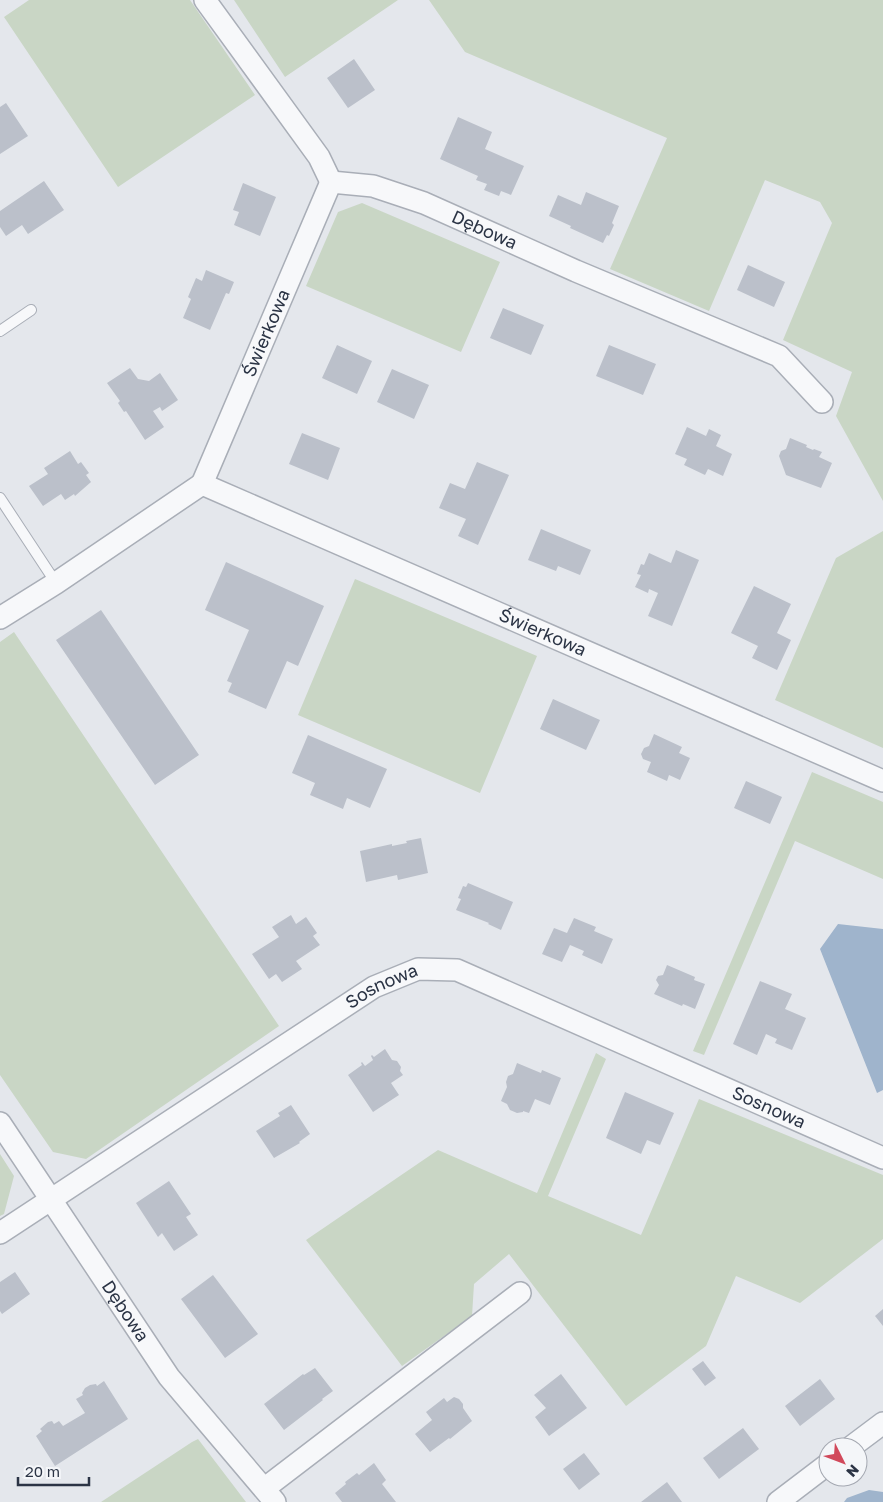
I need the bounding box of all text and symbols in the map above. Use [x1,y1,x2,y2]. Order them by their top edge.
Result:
street label: Dębowa [449,205,521,253]
street label: Świerkowa [237,286,294,380]
street label: Świerkowa [496,603,590,660]
street label: Sosnowa [341,958,421,1013]
street label: Sosnowa [729,1081,809,1132]
street label: Dębowa [98,1276,154,1345]
north arrow [818,1437,868,1487]
scale bar [18,1454,89,1486]
text: N [843,1461,863,1481]
text: 20 m [25,1462,60,1480]

